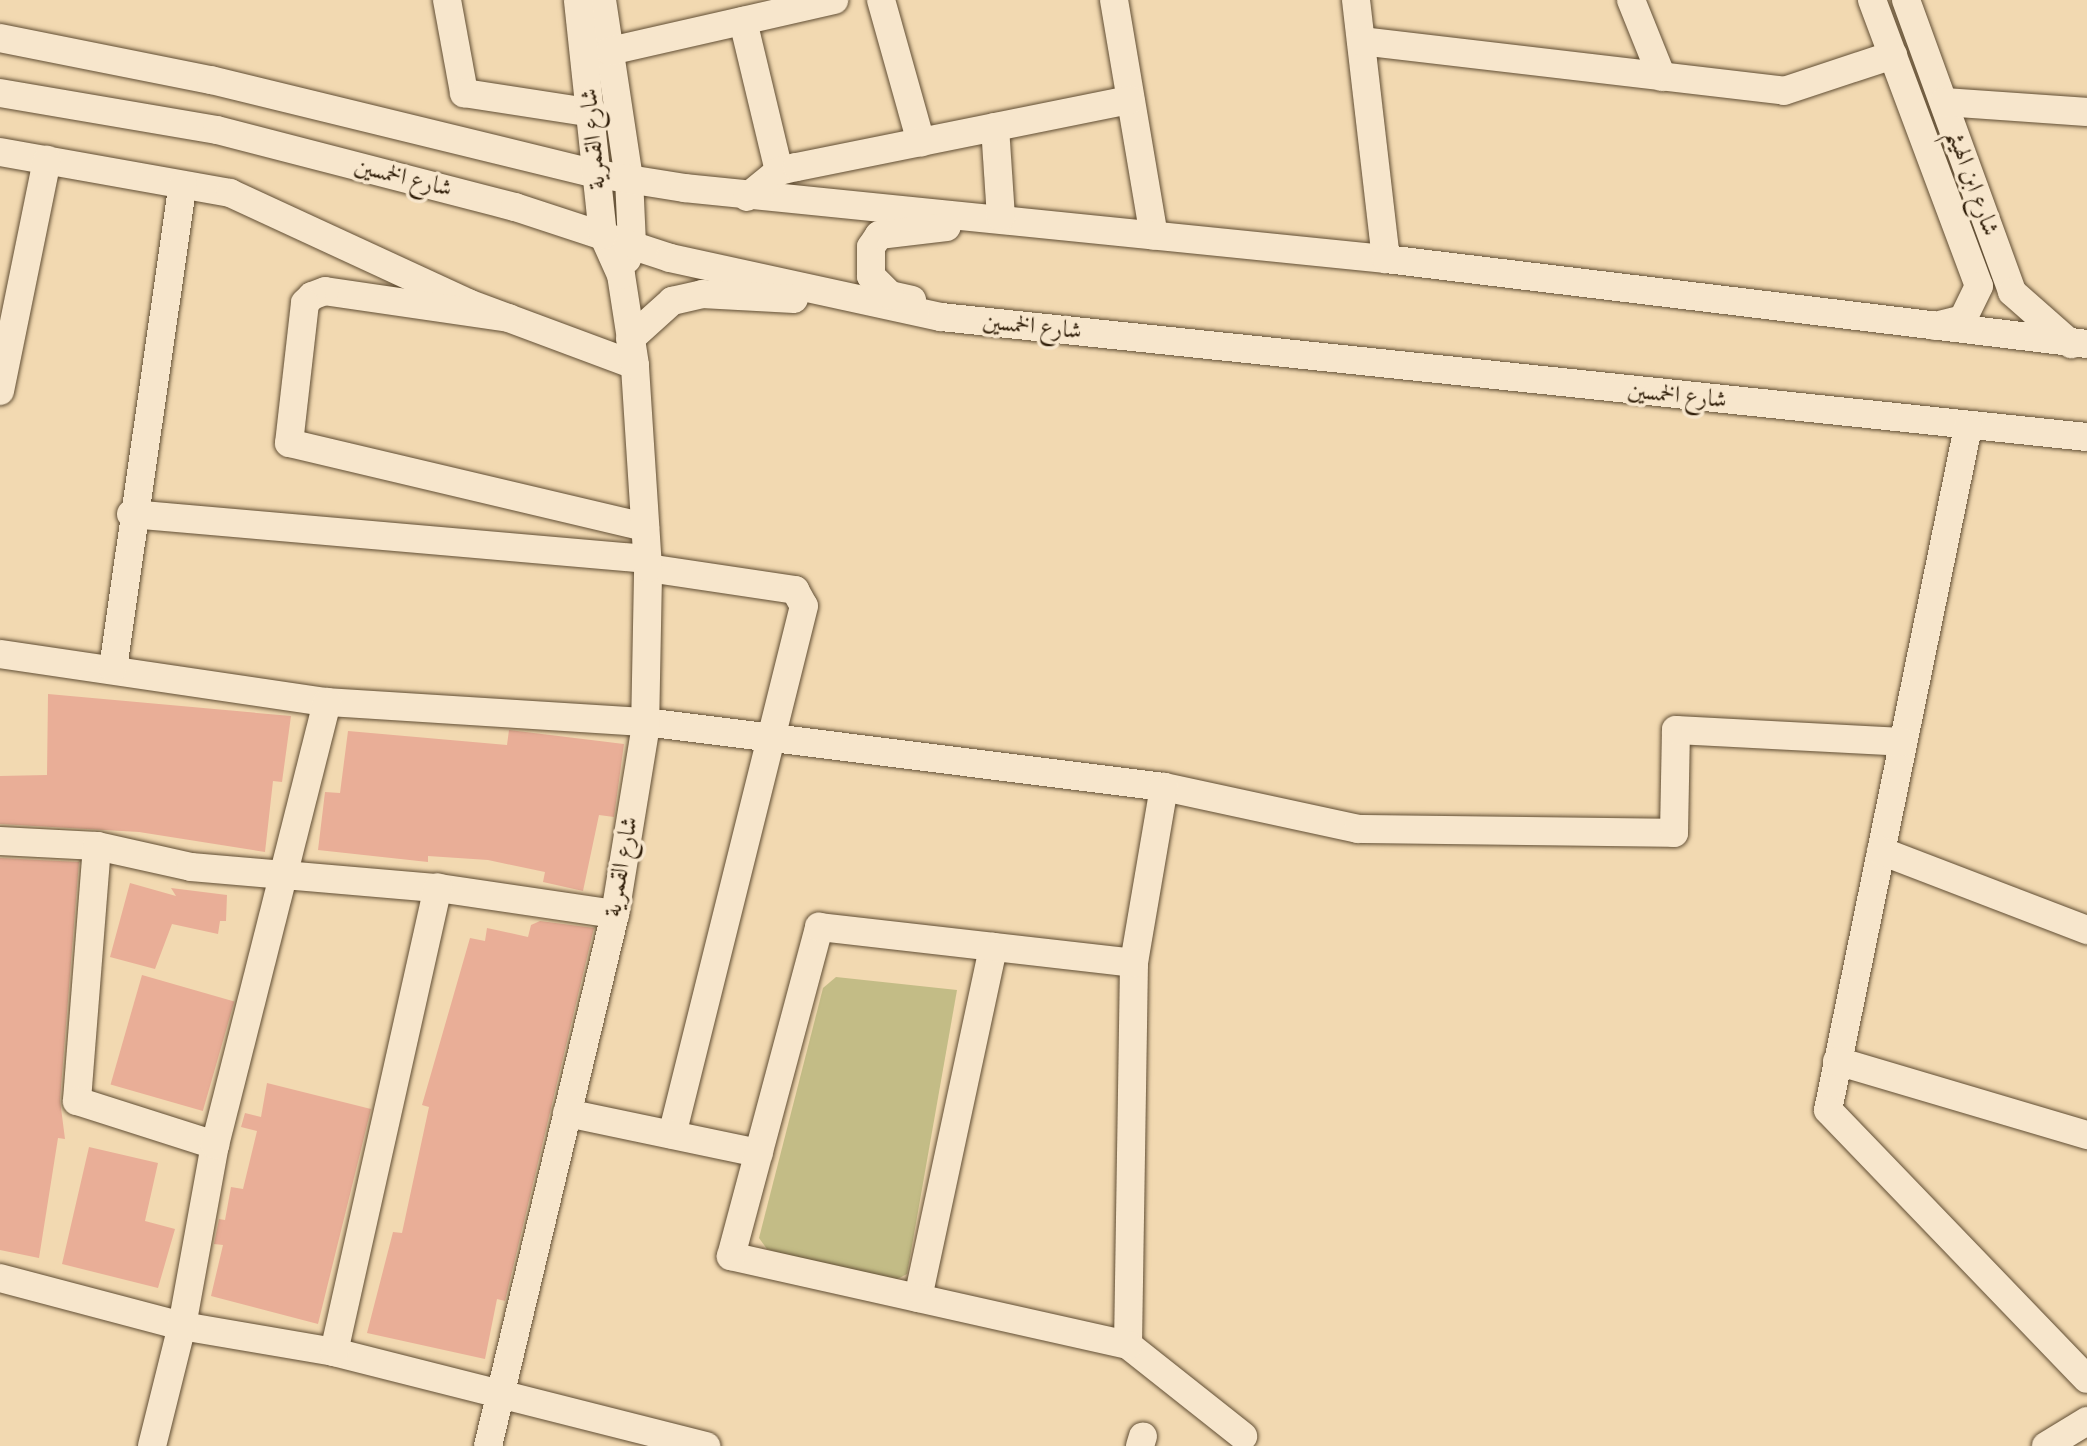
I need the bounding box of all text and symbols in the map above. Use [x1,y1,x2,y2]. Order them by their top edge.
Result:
street label: شارع القمرية [575,87,613,191]
street label: شارع ابن الهيثم [1939,126,2005,240]
street label: شارع الخمسين [351,152,455,204]
street label: شارع الخمسين [981,307,1083,347]
street label: شارع الخمسين [1626,376,1728,416]
street label: شارع القمرية [599,815,645,919]

